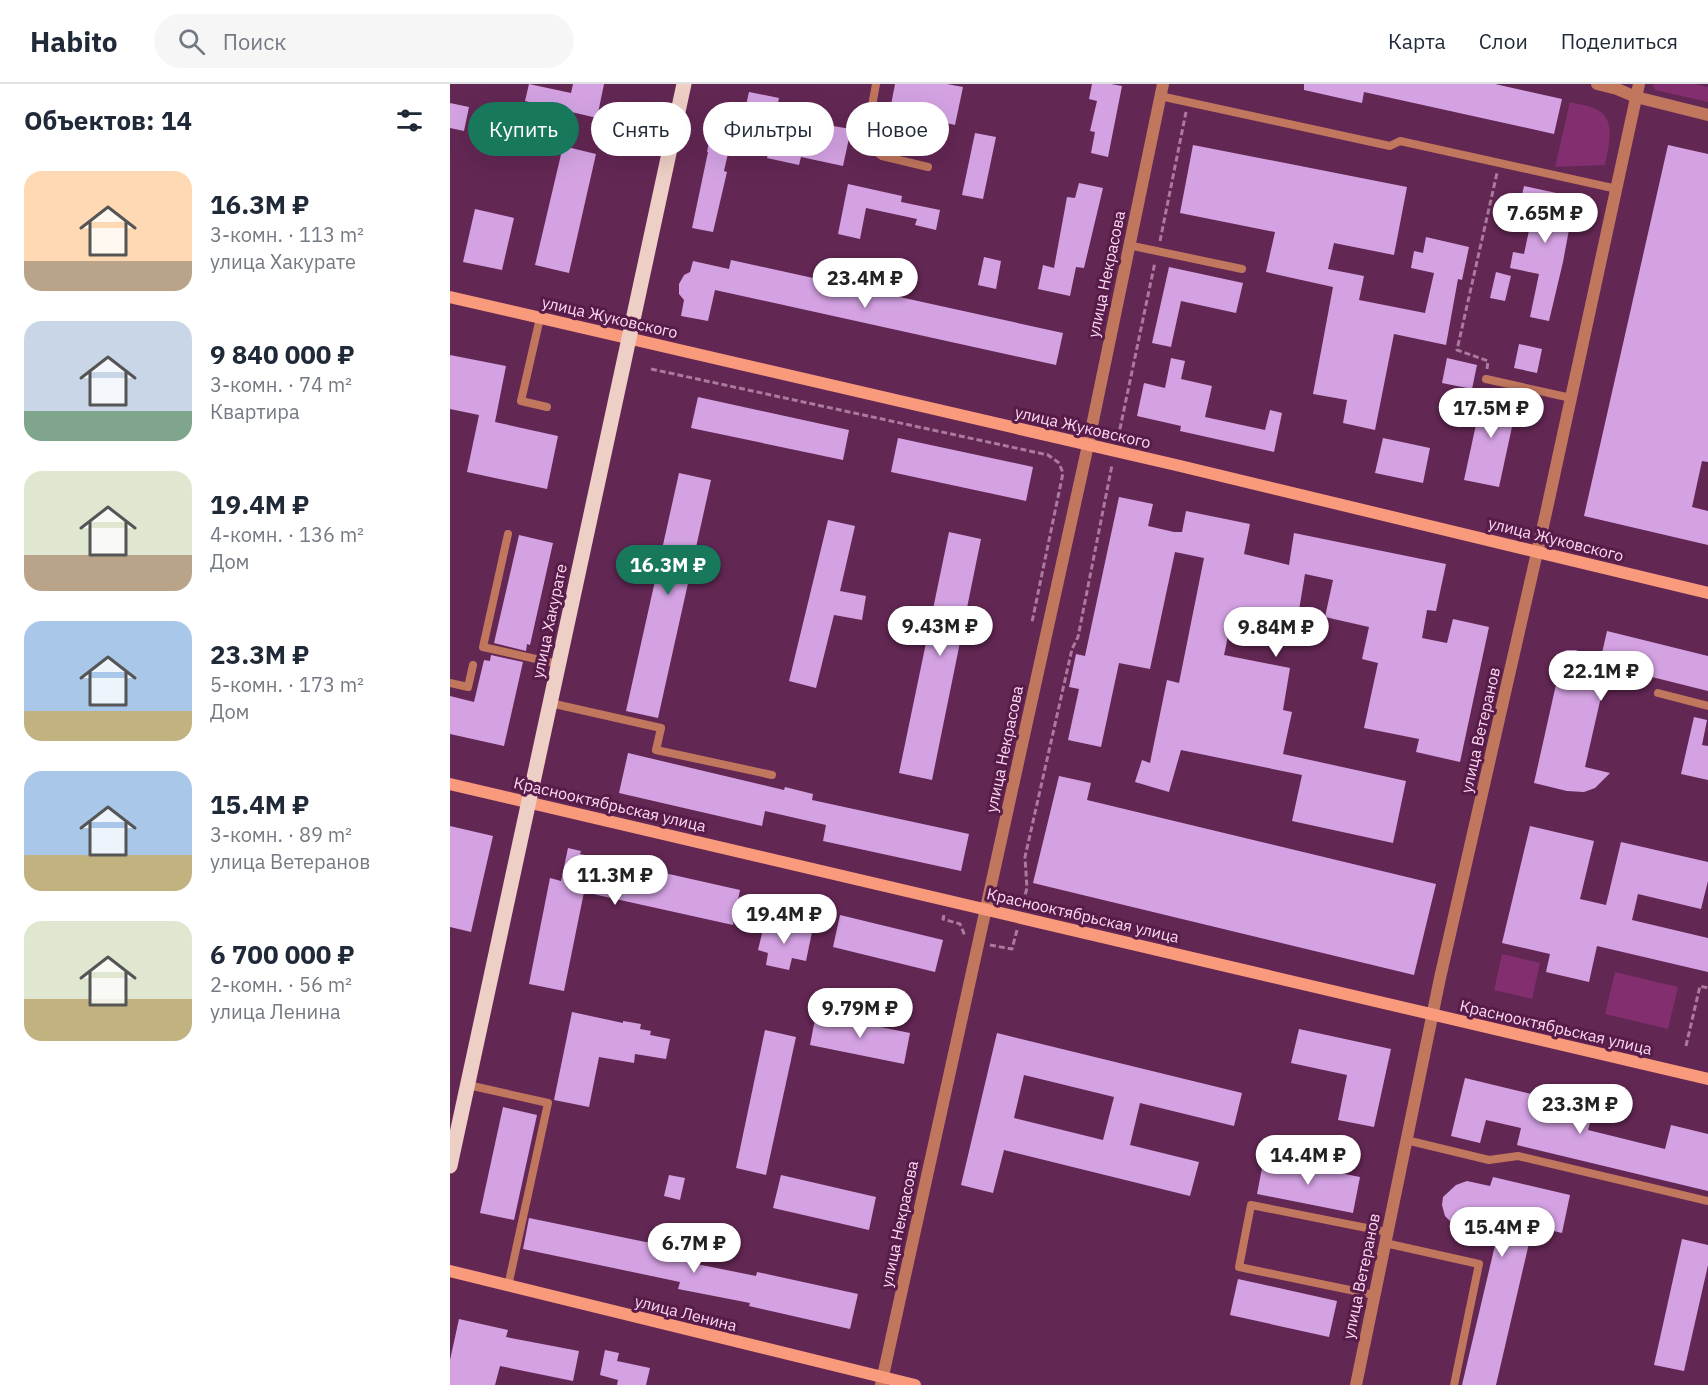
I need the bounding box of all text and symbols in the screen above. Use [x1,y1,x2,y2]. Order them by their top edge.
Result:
search box [154,14,574,68]
text: Habito [30,23,118,60]
icon: search [175,25,208,58]
text: Поиск [223,27,286,56]
text: Карта [1388,27,1446,55]
text: Слои [1479,27,1528,55]
text: Поделиться [1561,27,1678,55]
chip: Купить [468,102,579,156]
chip: Снять [591,102,691,156]
chip: Фильтры [703,102,834,156]
chip: Новое [846,102,949,156]
text: Объектов: 14 [24,103,192,137]
icon: filters [393,104,426,137]
text: 16.3M ₽ [210,187,309,221]
pin: 7.65M ₽ [1490,193,1600,244]
icon: home [72,195,144,267]
text: 7.65M ₽ [1507,199,1583,226]
street label: улица Некрасова [1083,208,1129,339]
text: 3-комн. · 113 m² [210,221,364,248]
text: улица Хакурате [210,248,356,275]
pin: 23.4M ₽ [810,258,920,309]
text: 23.4M ₽ [827,264,903,291]
street label: улица Жуковского [540,292,680,342]
text: 9 840 000 ₽ [210,337,355,371]
icon: home [72,345,144,417]
text: 3-комн. · 74 m² [210,371,352,398]
pin: 17.5M ₽ [1436,388,1546,439]
text: 17.5M ₽ [1453,394,1529,421]
text: Квартира [210,398,300,425]
street label: улица Жуковского [1013,402,1153,452]
text: 19.4M ₽ [210,487,309,521]
icon: home [72,495,144,567]
street label: улица Жуковского [1486,512,1626,566]
text: 4-комн. · 136 m² [210,521,364,548]
pin: 16.3M ₽ [613,545,723,596]
text: Дом [210,548,250,575]
text: 16.3M ₽ [630,551,706,578]
street label: улица Хакурате [527,562,571,680]
pin: 9.43M ₽ [885,606,995,657]
pin: 9.84M ₽ [1221,607,1331,658]
text: 9.43M ₽ [902,612,978,639]
text: 9.84M ₽ [1238,613,1314,640]
text: 23.3M ₽ [210,637,309,671]
icon: home [72,645,144,717]
pin: 22.1M ₽ [1546,651,1656,702]
text: 22.1M ₽ [1563,657,1639,684]
street label: улица Ветеранов [1456,665,1504,795]
text: 5-комн. · 173 m² [210,671,364,698]
street label: улица Некрасова [981,683,1027,814]
text: Дом [210,698,250,725]
street label: Краснооктябрьская улица [512,772,709,836]
text: 15.4M ₽ [210,787,309,821]
icon: home [72,795,144,867]
text: 3-комн. · 89 m² [210,821,352,848]
text: улица Ветеранов [210,848,370,875]
pin: 11.3M ₽ [560,855,670,906]
text: 11.3M ₽ [577,861,653,888]
street label: Краснооктябрьская улица [985,883,1182,947]
pin: 19.4M ₽ [729,894,839,945]
text: 19.4M ₽ [746,900,822,927]
text: 6 700 000 ₽ [210,937,355,971]
icon: home [72,945,144,1017]
text: 2-комн. · 56 m² [210,971,352,998]
pin: 9.79M ₽ [805,988,915,1039]
text: 9.79M ₽ [822,994,898,1021]
street label: Краснооктябрьская улица [1458,995,1655,1059]
text: улица Ленина [210,998,341,1025]
pin: 23.3M ₽ [1525,1084,1635,1135]
text: 23.3M ₽ [1542,1090,1618,1117]
pin: 14.4M ₽ [1253,1135,1363,1186]
text: 14.4M ₽ [1270,1141,1346,1168]
street label: улица Некрасова [876,1158,922,1289]
pin: 15.4M ₽ [1447,1207,1557,1258]
street label: улица Ветеранов [1338,1211,1384,1341]
text: 15.4M ₽ [1464,1213,1540,1240]
pin: 6.7M ₽ [645,1223,743,1274]
text: 6.7M ₽ [662,1229,726,1256]
street label: улица Ленина [633,1291,740,1335]

